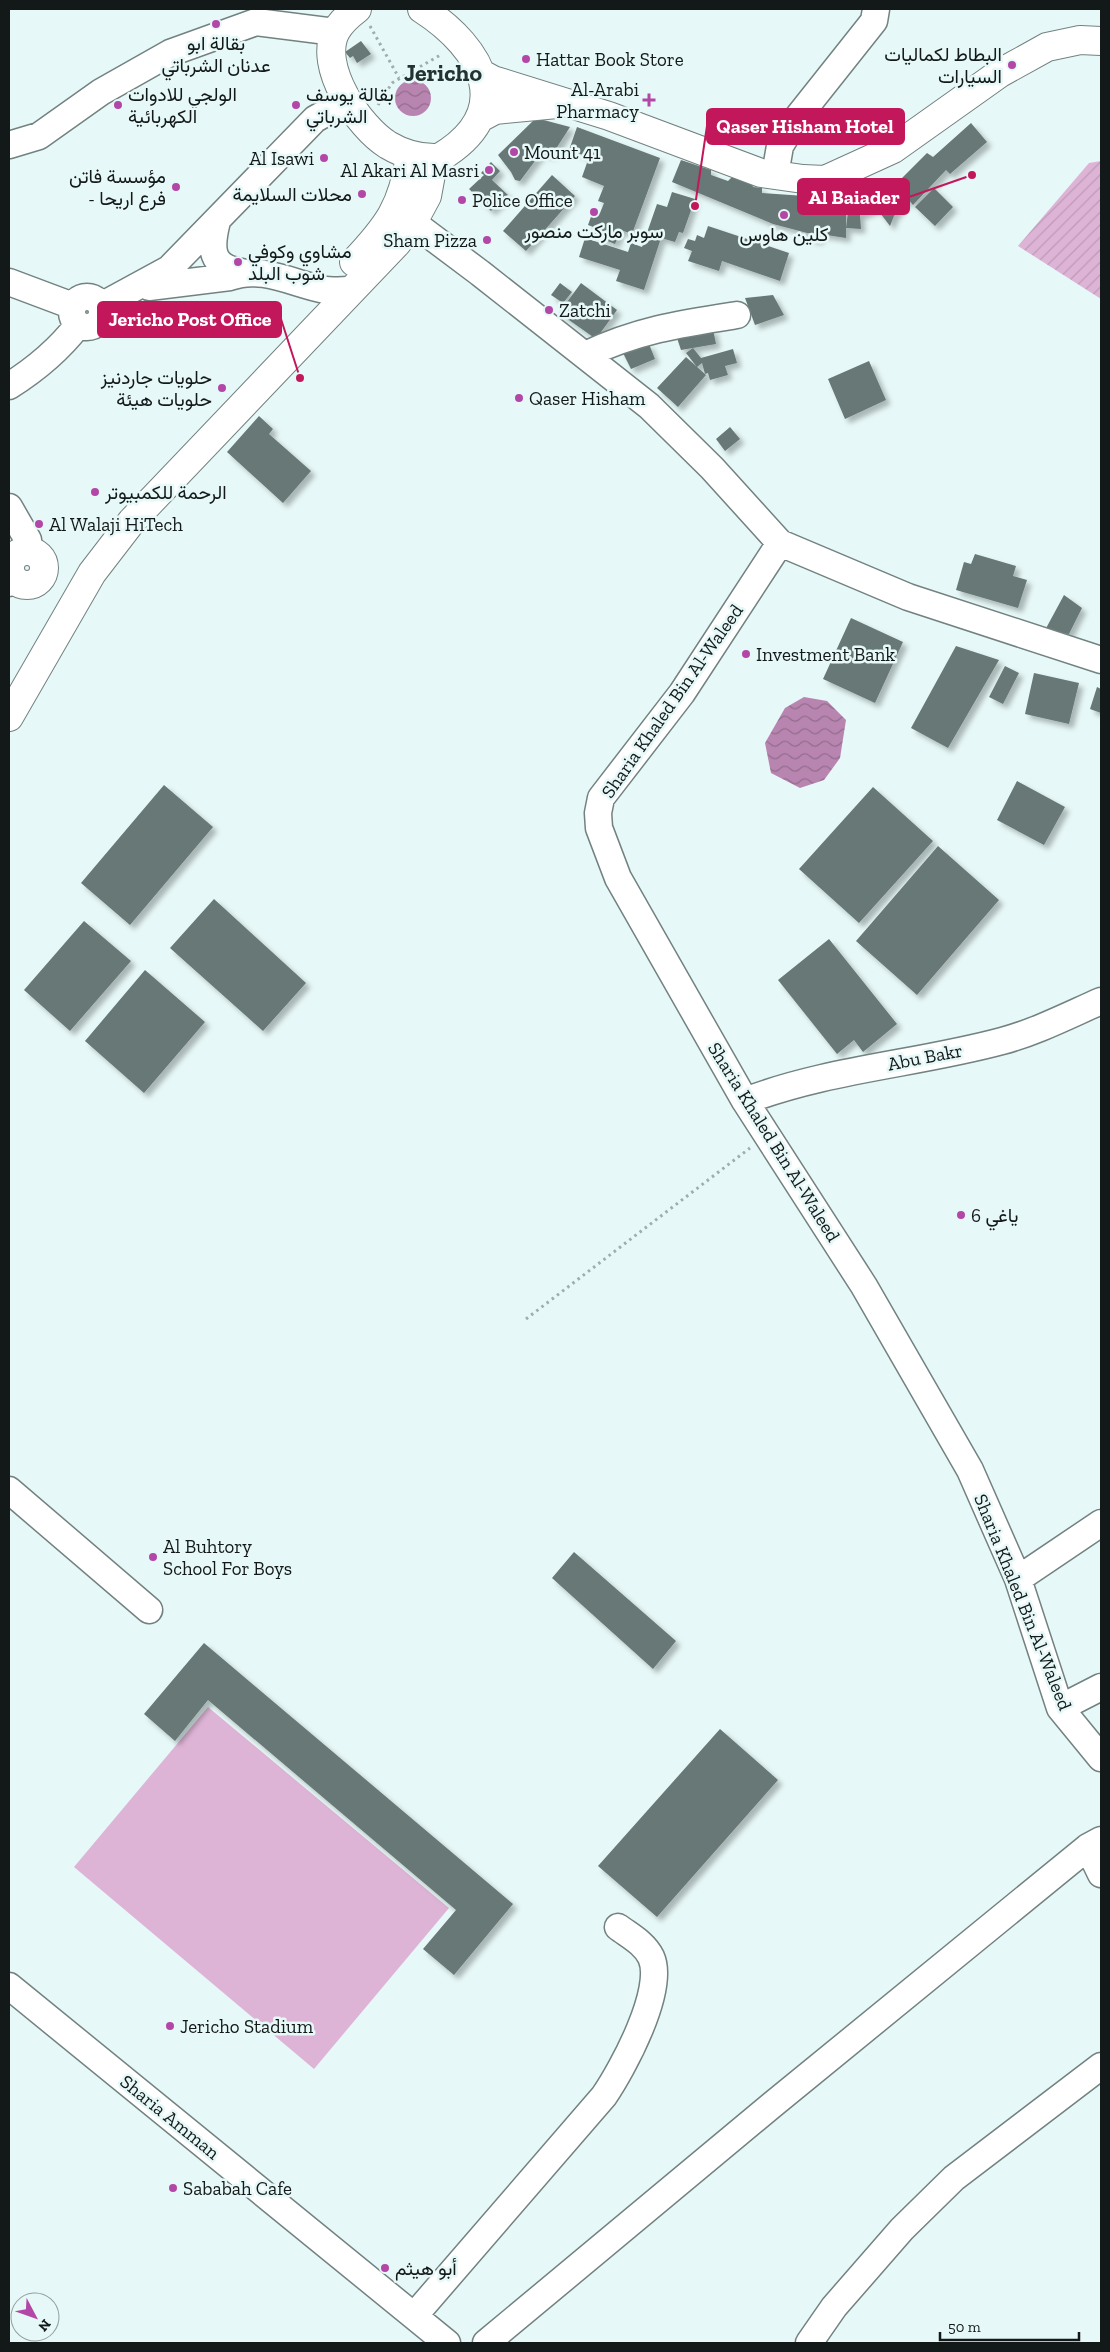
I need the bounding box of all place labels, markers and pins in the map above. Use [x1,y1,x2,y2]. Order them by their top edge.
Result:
marker: بقالة ابو عدنان الشرباتي [210,18,222,30]
place label: بقالة ابو عدنان الشرباتي [161,32,271,81]
place label: البطاط لكماليات السيارات [884,43,1002,88]
place label: Hattar Book Store [536,48,684,71]
marker: Hattar Book Store [520,53,532,65]
marker: البطاط لكماليات السيارات [1006,59,1018,71]
place label: Al-Arabi Pharmacy [556,78,639,123]
place label: الولجي للادوات الكهربائية [128,83,237,128]
place label: بقالة يوسف الشرباتي [306,83,394,132]
marker: Al-Arabi Pharmacy [643,94,655,106]
marker: الولجي للادوات الكهربائية [112,99,124,111]
marker: بقالة يوسف الشرباتي [290,99,302,111]
callout: Qaser Hisham Hotel [707,109,904,144]
place label: Mount 41 [524,141,601,164]
marker: Mount 41 [508,146,520,158]
place label: Al Isawi [249,147,314,170]
marker: Al Isawi [318,152,330,164]
place label: Al Akari Al Masri [340,159,479,182]
marker: Al Akari Al Masri [483,164,495,176]
place label: مؤسسة فاتن - فرع اريحا [69,165,166,211]
callout: Al Baiader [798,179,909,214]
marker: مؤسسة فاتن - فرع اريحا [170,181,182,193]
place label: محلات السلايمة [233,183,352,206]
marker: محلات السلايمة [356,188,368,200]
place label: Police Office [472,189,573,212]
marker: Police Office [456,194,468,206]
marker: سوبر ماركت منصور [588,206,600,218]
marker: كلين هاوس [778,209,790,221]
place label: سوبر ماركت منصور [524,220,663,243]
place label: كلين هاوس [739,223,829,246]
place label: Sham Pizza [383,229,477,252]
marker: Sham Pizza [481,234,493,246]
place label: مشاوي وكوفي شوب البلد [248,240,352,285]
marker: مشاوي وكوفي شوب البلد [232,256,244,268]
place label: Zatchi [559,299,611,322]
callout: Jericho Post Office [98,302,281,337]
marker: Zatchi [543,304,555,316]
place label: حلويات جاردنيز حلويات هيئة [100,366,212,411]
marker: حلويات جاردنيز حلويات هيئة [216,382,228,394]
place label: Qaser Hisham [529,387,646,410]
marker: Qaser Hisham [513,392,525,404]
place label: الرحمة للكمبيوتر [104,481,227,504]
marker: الرحمة للكمبيوتر [89,486,101,498]
place label: Al Walaji HiTech [49,513,183,536]
marker: Al Walaji HiTech [33,518,45,530]
place label: Investment Bank [756,643,895,666]
marker: Investment Bank [740,648,752,660]
place label: ياغي 6 [971,1204,1019,1231]
marker: ياغي 6 [955,1209,967,1221]
place label: Al Buhtory School For Boys [163,1535,292,1580]
marker: Al Buhtory School For Boys [147,1551,159,1563]
place label: Jericho Stadium [180,2015,314,2038]
marker: Jericho Stadium [164,2020,176,2032]
place label: Sababah Cafe [183,2177,292,2200]
marker: Sababah Cafe [167,2182,179,2194]
place label: أبو هيثم [395,2257,457,2281]
marker: أبو هيثم [379,2262,391,2274]

